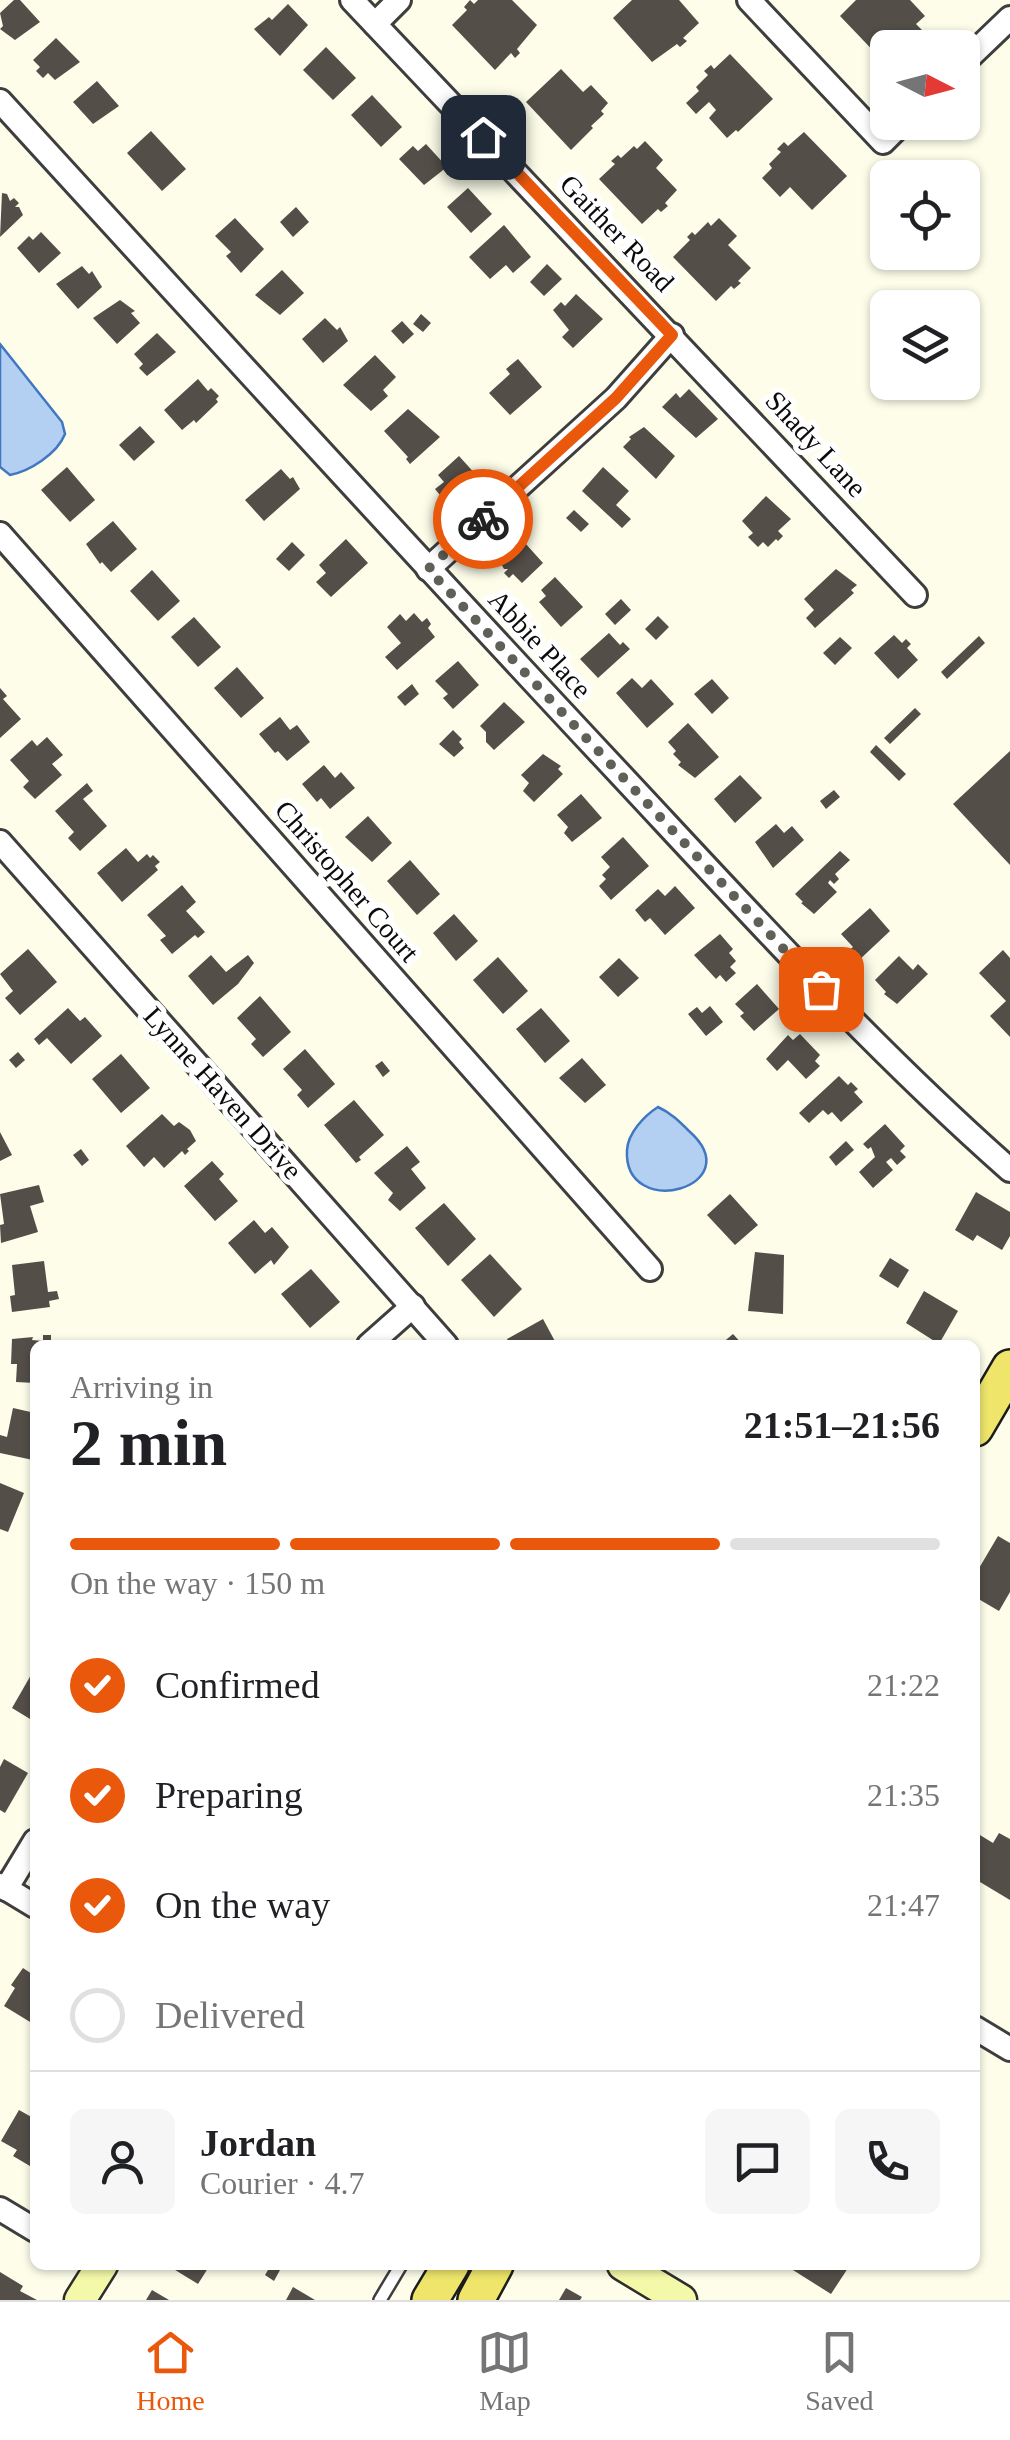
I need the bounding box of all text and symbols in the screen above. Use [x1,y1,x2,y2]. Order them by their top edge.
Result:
north arrow [870,30,980,140]
map controls [870,30,980,400]
pin [441,95,526,180]
icon: home [456,110,511,165]
button: locate [870,160,980,270]
street label: Gaither Road [554,168,680,298]
button: layers [870,290,980,400]
street label: Shady Lane [759,385,873,503]
courier [433,469,533,569]
icon: bike [456,492,511,547]
street label: Abbie Place [482,584,598,704]
street label: Christopher Court [269,794,425,968]
pin [779,947,864,1032]
icon: bag [794,962,849,1017]
street label: Lynne Haven Drive [138,1001,308,1185]
text: Arriving in [70,1369,213,1405]
text: 21:51–21:56 [744,1404,940,1446]
text: 2 min [70,1407,227,1479]
text: On the way · 150 m [70,1565,325,1601]
icon: check [70,1658,125,1713]
text: Confirmed [155,1664,320,1706]
text: 21:22 [867,1667,940,1703]
icon: check [70,1768,125,1823]
text: Preparing [155,1774,303,1816]
text: 21:35 [867,1777,940,1813]
icon: check [70,1878,125,1933]
text: On the way [155,1884,330,1926]
text: 21:47 [867,1887,940,1923]
text: Delivered [155,1994,305,2036]
button: person [70,2109,175,2214]
button: chat [705,2109,810,2214]
button: phone [835,2109,940,2214]
text: Jordan [200,2122,316,2164]
text: Courier · 4.7 [200,2165,364,2201]
tab: Home [136,2325,205,2417]
tab: Map [477,2325,532,2417]
tab: Saved [805,2325,874,2417]

